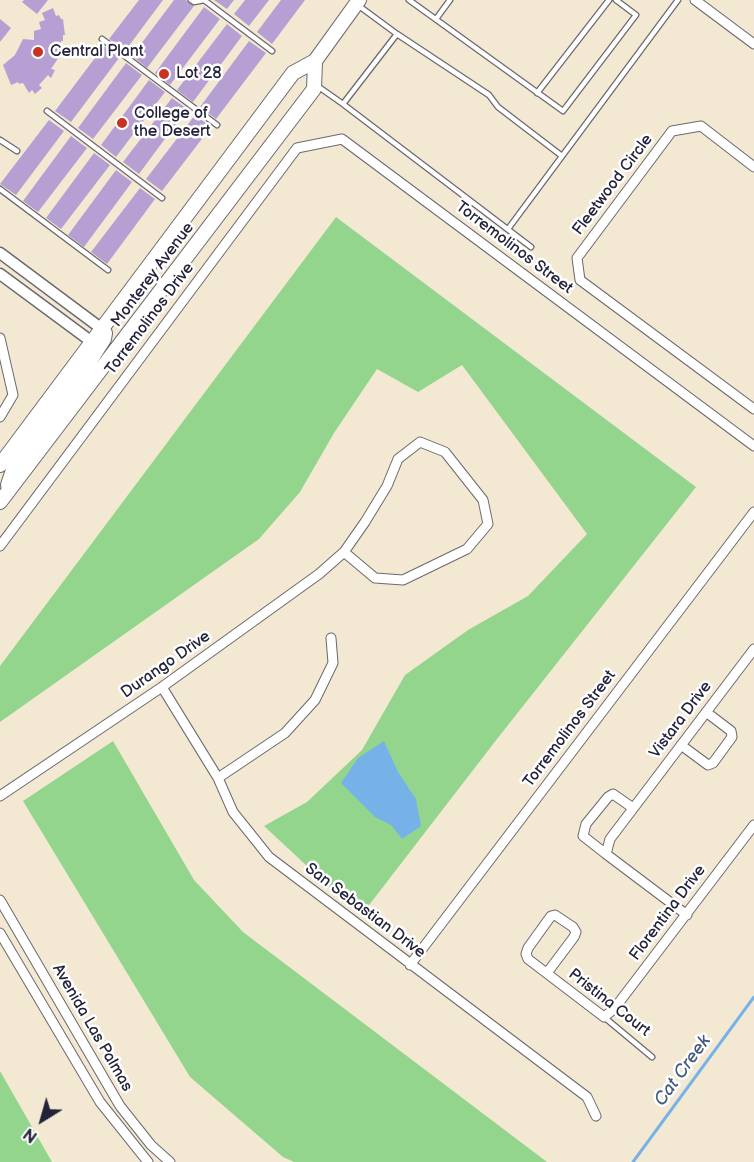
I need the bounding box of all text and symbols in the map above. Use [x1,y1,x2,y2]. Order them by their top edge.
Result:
place label: Central Plant [50,42,144,62]
marker: Central Plant [31,45,45,59]
place label: Lot 28 [176,64,222,84]
marker: Lot 28 [157,67,171,81]
place label: College of the Desert [134,104,211,142]
marker: College of the Desert [115,116,129,130]
street label: Fleetwood Circle [569,131,657,239]
street label: Torremolinos Street [452,198,576,298]
street label: Monterey Avenue [107,219,199,331]
street label: Torremolinos Drive [102,259,198,379]
street label: Durango Drive [118,627,214,703]
street label: Torremolinos Street [520,667,620,791]
street label: Vistara Drive [646,678,716,762]
street label: San Sebastian Drive [301,859,429,963]
street label: Florentina Drive [626,861,710,965]
street label: Avenida Las Palmas [48,961,136,1095]
street label: Pristina Court [564,965,654,1041]
water label: Cat Creek [650,1031,716,1111]
north arrow [12,1090,72,1150]
text: N [20,1124,41,1146]

